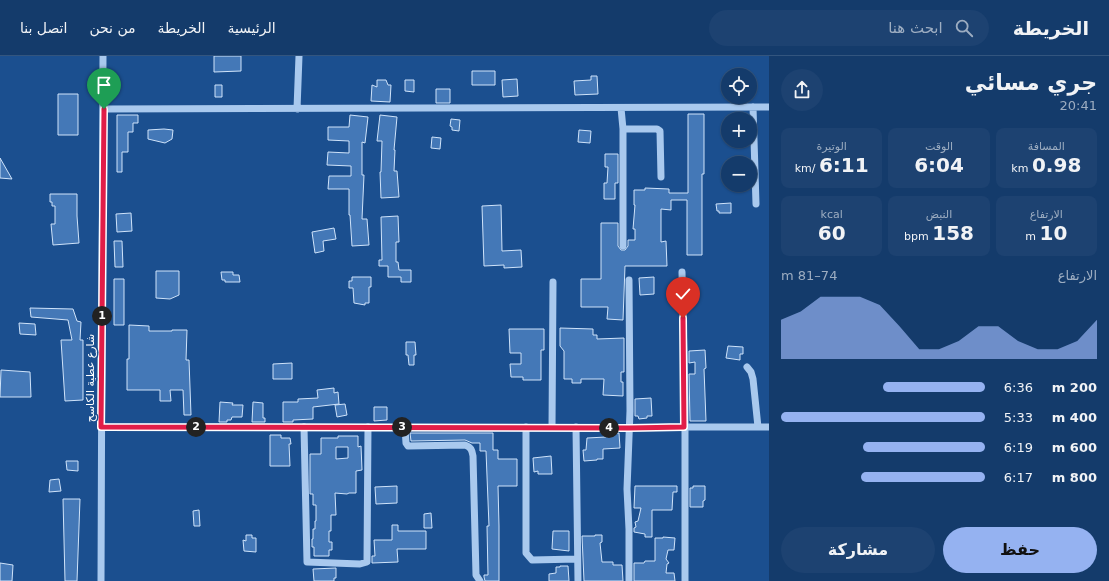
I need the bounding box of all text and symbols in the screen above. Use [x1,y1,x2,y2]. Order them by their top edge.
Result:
search box [709,10,989,46]
icon: search [953,17,975,39]
text: الخريطة [1013,17,1089,39]
text: ابحث هنا [888,19,943,37]
text: اتصل بنا [20,20,67,36]
text: من نحن [89,20,136,36]
text: الخريطة [158,20,205,36]
text: الرئيسية [227,20,276,36]
pin [87,68,121,109]
map controls [721,68,757,192]
button: locate [721,68,757,104]
button: share [781,69,823,111]
text: جري مسائي [965,70,1097,95]
icon: arrive [93,74,115,96]
text: 20:41 [1060,98,1097,113]
button: + [721,112,757,148]
text: الوتيرة [817,140,847,153]
text: الوقت [925,140,953,153]
text: المسافة [1028,140,1065,153]
text: 6:11 [819,153,869,177]
text: 6:04 [914,153,964,177]
text: 0.98 [1032,153,1081,177]
button: − [721,156,757,192]
text: /km [795,162,819,175]
text: km [1011,162,1032,175]
text: kcal [821,208,843,221]
text: النبض [926,208,952,221]
text: الارتفاع [1030,208,1063,221]
text: 60 [818,221,846,245]
text: 158 [932,221,974,245]
text: 10 [1040,221,1067,245]
text: bpm [904,230,932,243]
text: m [1025,230,1040,243]
text: 74–81 m [781,268,837,283]
text: الارتفاع [1058,268,1097,283]
pin [666,277,700,318]
icon: check [672,283,694,305]
pin: 1 [92,306,112,326]
text: 1 [98,309,106,322]
street label: شارع عطية الكاسح [84,334,97,422]
text: 6:36 [1004,380,1033,395]
text: 200 m [1052,380,1097,395]
text: 5:33 [1004,410,1033,425]
text: 400 m [1052,410,1097,425]
pin: 2 [186,417,206,437]
pin: 3 [392,417,412,437]
pin: 4 [599,418,619,438]
text: 2 [192,420,200,433]
text: 3 [398,420,406,433]
text: 4 [605,421,613,434]
text: 6:19 [1004,440,1033,455]
text: 600 m [1052,440,1097,455]
text: 6:17 [1004,470,1033,485]
text: 800 m [1052,470,1097,485]
button: مشاركة [781,527,935,573]
button: حفظ [943,527,1097,573]

